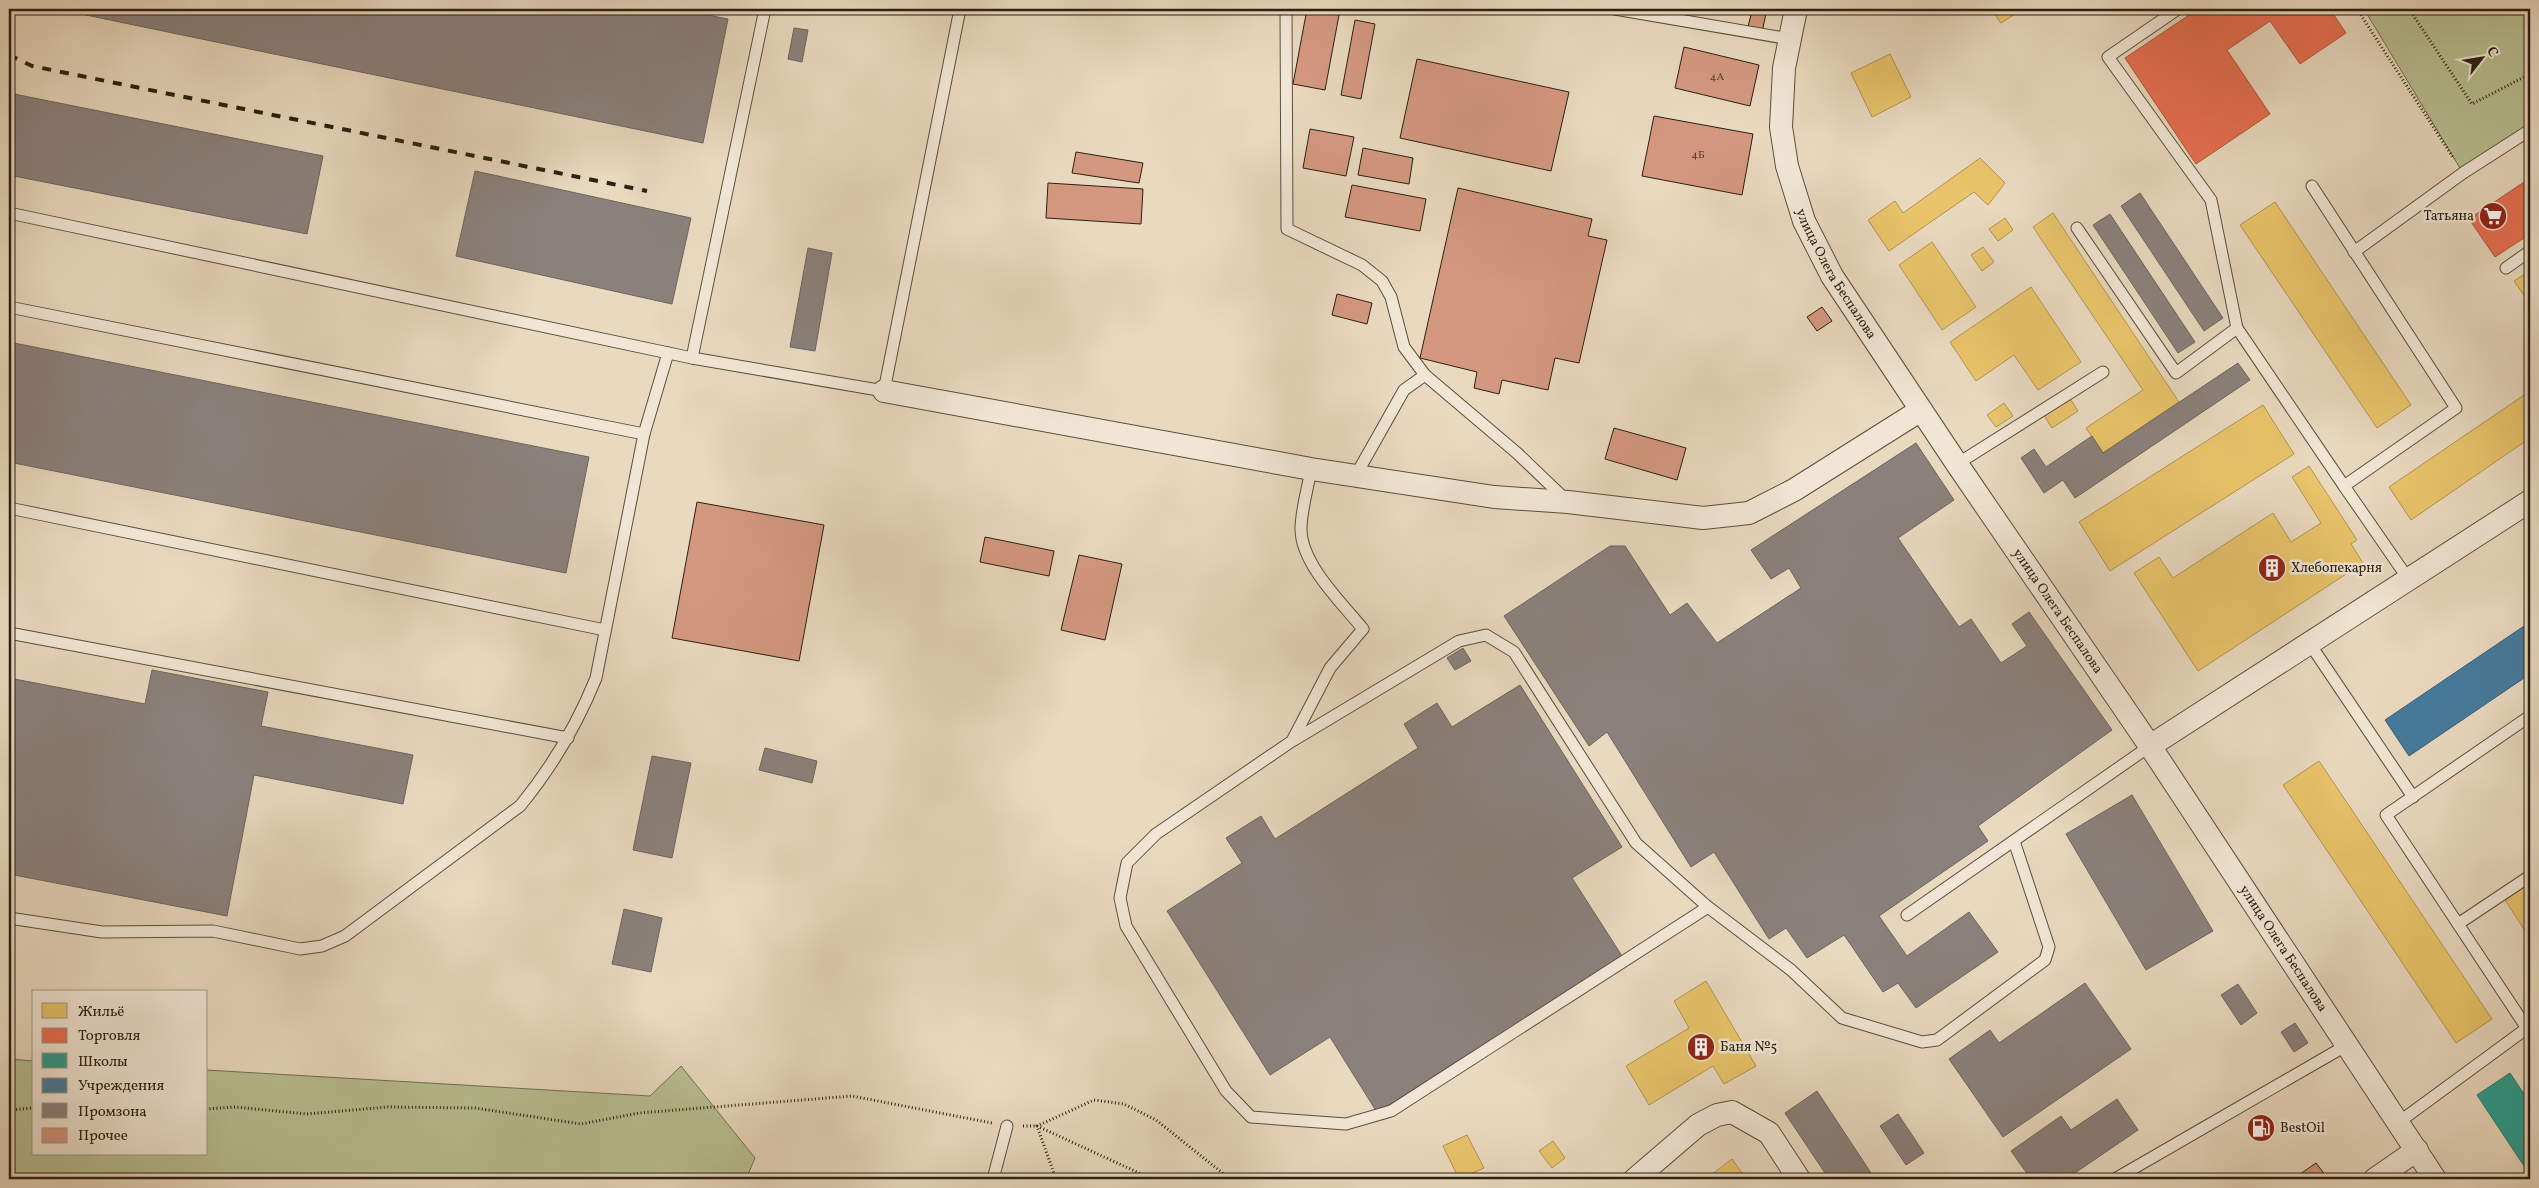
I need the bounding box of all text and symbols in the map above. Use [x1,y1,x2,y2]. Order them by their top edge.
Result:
north arrow [2456,32,2506,82]
text: С [2481,43,2502,61]
house number: 4А [1710,70,1724,85]
house number: 4Б [1691,148,1705,163]
supermarket icon: Татьяна [2478,201,2508,231]
street label: улица Олега Беспалова [1791,206,1881,343]
place label: Татьяна [2423,207,2474,226]
street label: улица Олега Беспалова [2008,545,2107,678]
building icon: Хлебопекарня [2257,553,2287,583]
place label: Хлебопекарня [2291,559,2382,578]
street label: улица Олега Беспалова [2235,881,2332,1016]
legend [32,990,208,1156]
text: Жильё [78,1002,124,1023]
text: Торговля [78,1026,140,1047]
building icon: Баня №5 [1686,1032,1716,1062]
place label: Баня №5 [1720,1038,1777,1057]
text: Школы [78,1052,128,1073]
text: Учреждения [78,1076,164,1097]
text: Промзона [78,1102,147,1123]
fuel station icon: BestOil [2246,1113,2276,1143]
place label: BestOil [2280,1119,2325,1138]
text: Прочее [78,1126,128,1147]

